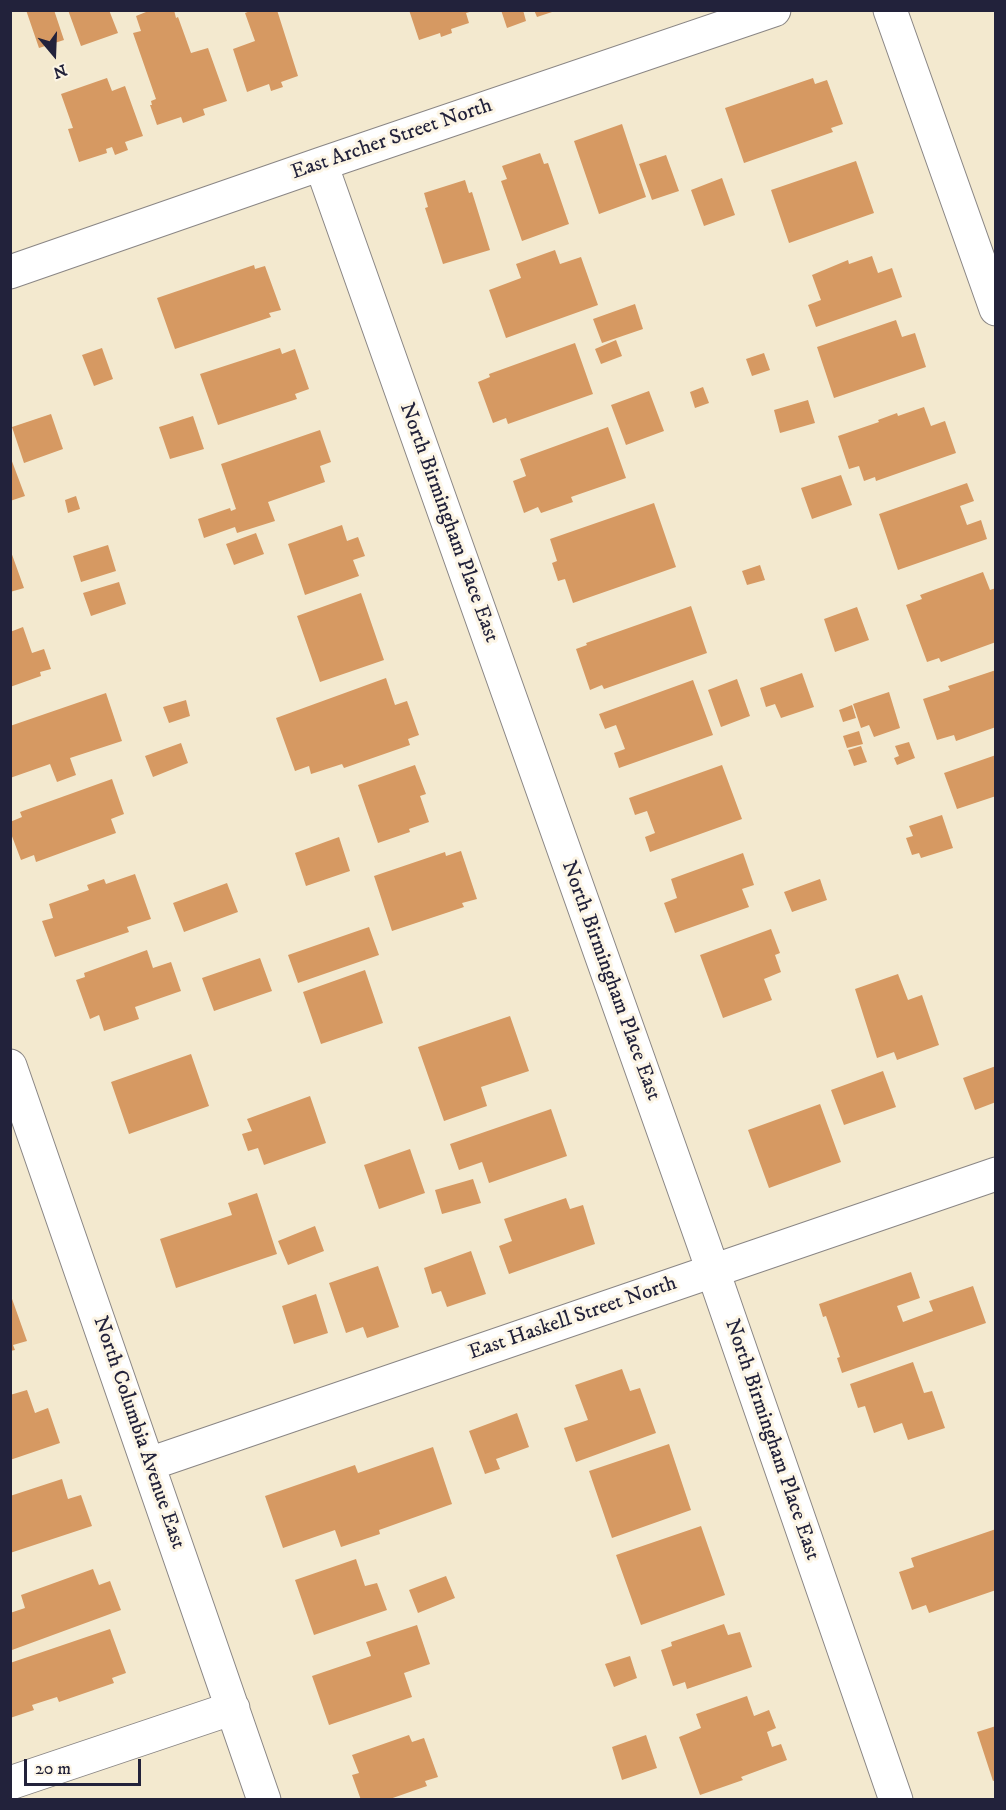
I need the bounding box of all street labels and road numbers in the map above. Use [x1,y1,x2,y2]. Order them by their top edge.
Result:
street label: East Archer Street North [288,94,496,186]
street label: North Birmingham Place East [393,400,503,646]
street label: North Birmingham Place East [555,858,665,1104]
street label: East Haskell Street North [466,1272,680,1366]
street label: North Columbia Avenue East [86,1313,190,1553]
street label: North Birmingham Place East [718,1316,824,1564]

